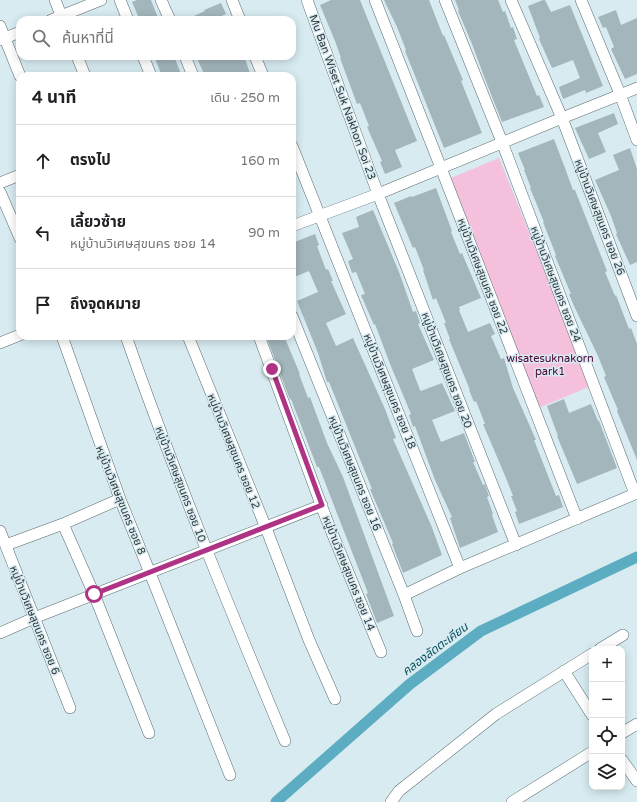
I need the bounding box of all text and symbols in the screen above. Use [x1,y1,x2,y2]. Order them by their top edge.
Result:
street label: Mu Ban Wiset Suk Nakhon Soi 23 [307,13,379,182]
search box [16,16,296,60]
icon: search [30,27,52,49]
text: ค้นหาที่นี่ [62,29,114,47]
text: 4 นาที [32,87,76,108]
text: เดิน · 250 m [210,90,280,106]
icon: ahead [32,150,54,172]
text: ตรงไป [70,151,111,169]
text: 160 m [240,153,280,169]
street label: หมู่บ้านวิเศษสุขนคร ซอย 26 [571,157,628,277]
text: เลี้ยวซ้าย [70,213,126,231]
street label: หมู่บ้านวิเศษสุขนคร ซอย 22 [454,216,511,336]
icon: left [32,222,54,244]
street label: หมู่บ้านวิเศษสุขนคร ซอย 24 [527,224,584,344]
text: 90 m [248,225,280,241]
text: หมู่บ้านวิเศษสุขนคร ซอย 14 [70,236,216,252]
icon: arrive [32,294,54,316]
text: ถึงจุดหมาย [70,295,141,313]
street label: หมู่บ้านวิเศษสุขนคร ซอย 20 [418,310,475,430]
street label: หมู่บ้านวิเศษสุขนคร ซอย 18 [360,332,419,451]
park label: wisatesuknakorn park1 [506,352,594,378]
route end [263,360,281,378]
street label: หมู่บ้านวิเศษสุขนคร ซอย 12 [204,392,263,511]
street label: หมู่บ้านวิเศษสุขนคร ซอย 16 [325,414,384,533]
street label: หมู่บ้านวิเศษสุขนคร ซอย 10 [152,424,209,544]
street label: หมู่บ้านวิเศษสุขนคร ซอย 8 [93,444,148,557]
street label: หมู่บ้านวิเศษสุขนคร ซอย 14 [319,514,378,633]
street label: หมู่บ้านวิเศษสุขนคร ซอย 6 [7,564,62,677]
route start [85,585,103,603]
water label: คลองลัดตะเคียน [399,619,471,678]
map controls [589,646,625,790]
button: + [589,646,625,682]
button: − [589,682,625,718]
button: locate [589,718,625,754]
button: layers [589,754,625,790]

